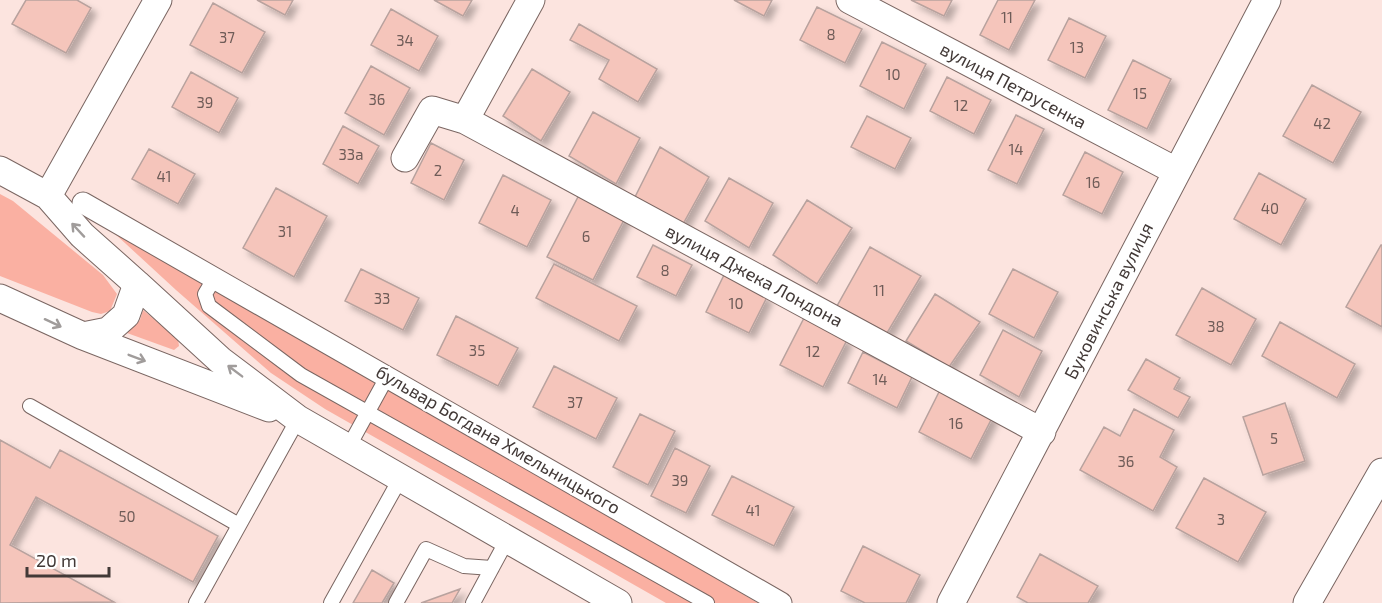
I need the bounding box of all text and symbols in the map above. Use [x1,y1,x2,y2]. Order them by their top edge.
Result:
house number: 11 [1001,8,1013,26]
house number: 8 [826,25,836,43]
house number: 37 [219,28,235,46]
house number: 34 [396,31,414,49]
street label: вулиця Петрусенка [937,37,1090,133]
house number: 13 [1070,38,1084,56]
house number: 10 [885,65,901,83]
house number: 15 [1133,84,1147,102]
house number: 36 [369,90,385,108]
house number: 39 [197,93,213,111]
house number: 12 [954,96,968,114]
house number: 42 [1313,114,1331,132]
house number: 14 [1008,140,1024,158]
house number: 33а [339,145,363,163]
house number: 2 [434,161,442,179]
house number: 41 [156,167,172,185]
house number: 16 [1086,173,1100,191]
house number: 40 [1261,199,1279,217]
house number: 4 [510,201,520,219]
street label: вулиця Джека Лондона [662,219,847,331]
street label: Буковинська вулиця [1059,219,1157,383]
house number: 31 [278,222,292,240]
one-way arrow [71,223,85,238]
house number: 6 [582,227,590,245]
house number: 8 [660,261,670,279]
house number: 11 [873,281,885,299]
house number: 33 [374,289,390,307]
house number: 10 [728,294,744,312]
house number: 38 [1207,317,1225,335]
one-way arrow [44,318,62,329]
house number: 35 [469,341,485,359]
house number: 12 [806,342,820,360]
one-way arrow [127,353,146,364]
street label: бульвар Богдана Хмельницького [372,360,625,518]
one-way arrow [227,365,243,378]
house number: 14 [872,370,888,388]
house number: 37 [567,393,583,411]
house number: 16 [949,414,963,432]
house number: 5 [1270,429,1278,447]
house number: 36 [1118,452,1134,470]
house number: 39 [672,471,688,489]
house number: 41 [745,501,761,519]
house number: 50 [118,507,136,525]
house number: 3 [1217,510,1225,528]
scale bar [27,540,110,578]
text: 20 m [36,549,77,571]

